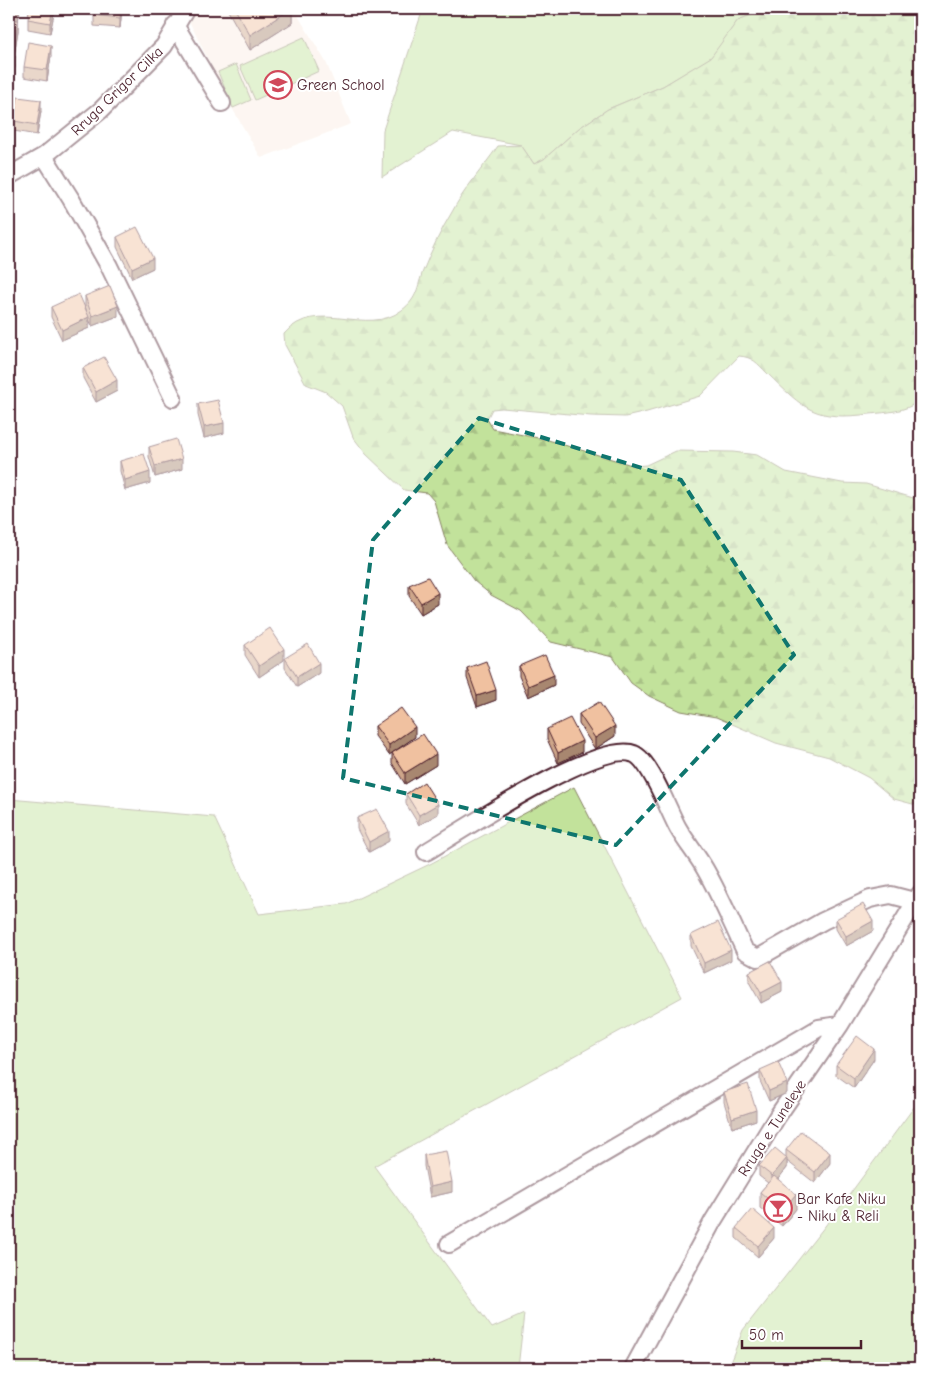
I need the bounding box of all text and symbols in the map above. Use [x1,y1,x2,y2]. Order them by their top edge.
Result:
street label: Rruga Grigor Cilka [67,43,167,139]
school or university icon: Green School [263,70,293,100]
place label: Green School [297,76,384,94]
street label: Rruga e Tuneleve [734,1076,810,1180]
place label: Bar Kafe Niku - Niku & Reli [797,1190,886,1225]
bar icon: Bar Kafe Niku - Niku & Reli [763,1193,793,1223]
scale bar [742,1317,860,1349]
text: 50 m [749,1326,784,1344]

